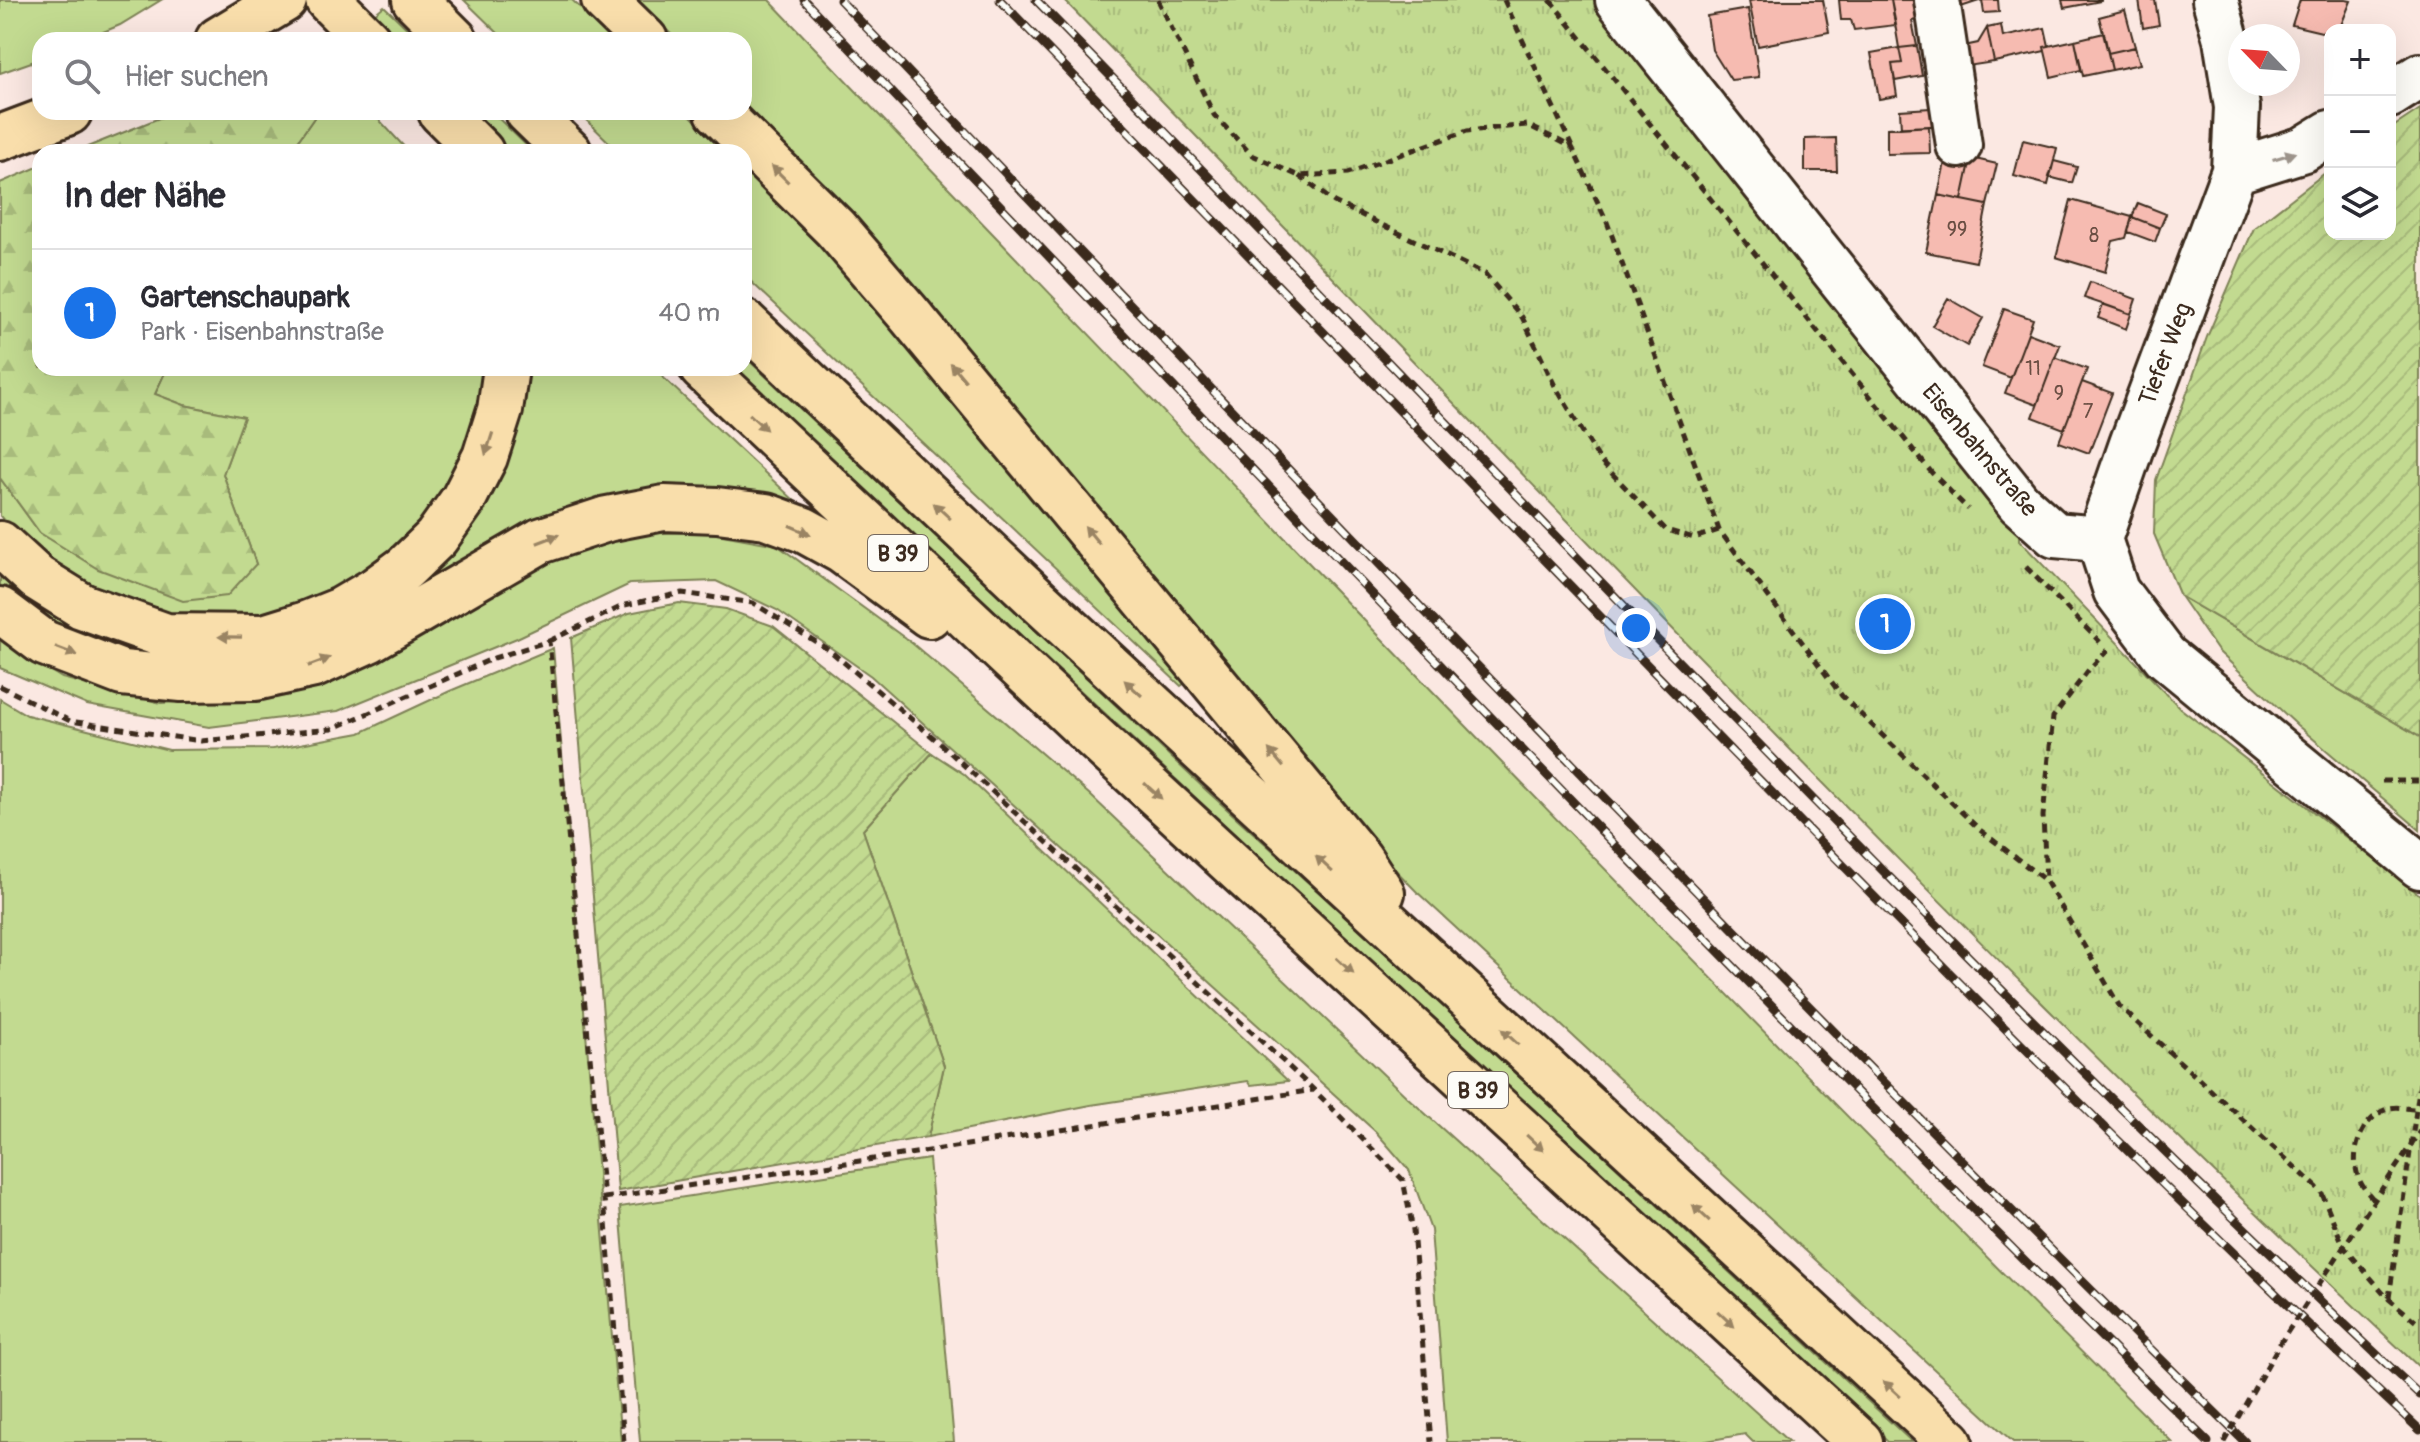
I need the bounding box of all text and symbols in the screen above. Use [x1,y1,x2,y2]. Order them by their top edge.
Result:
north arrow [2228,24,2300,96]
map controls [2324,24,2396,240]
button: + [2324,24,2396,96]
search box [32,32,752,120]
icon: search [60,54,104,98]
text: Hier suchen [124,58,269,95]
button: − [2324,96,2396,168]
one-way arrow [2272,149,2296,162]
one-way arrow [771,165,790,183]
button: layers [2324,168,2396,240]
text: In der Nähe [64,175,225,218]
house number: 99 [1947,217,1967,242]
house number: 8 [2089,223,2099,248]
text: Gartenschaupark [140,279,350,316]
text: 1 [85,297,95,329]
text: 40 m [658,297,720,329]
street label: Tiefer Weg [2133,299,2198,410]
text: Park · Eisenbahnstraße [140,316,384,348]
house number: 11 [2025,356,2041,381]
one-way arrow [950,363,967,383]
street label: Eisenbahnstraße [1916,378,2044,523]
house number: 9 [2054,381,2064,406]
house number: 7 [2083,399,2094,424]
one-way arrow [749,413,768,431]
one-way arrow [482,432,495,456]
one-way arrow [933,502,952,520]
one-way arrow [788,523,812,536]
one-way arrow [1084,525,1101,545]
one-way arrow [536,532,560,545]
road number: B 39 [868,535,928,571]
pin: 1 [1859,594,1911,654]
your location [1616,608,1656,648]
one-way arrow [217,630,242,643]
one-way arrow [54,645,78,658]
one-way arrow [307,655,331,668]
one-way arrow [1124,679,1143,697]
one-way arrow [1268,748,1285,768]
one-way arrow [1143,781,1162,799]
one-way arrow [1315,855,1334,873]
one-way arrow [1335,957,1354,975]
one-way arrow [1501,1028,1520,1046]
road number: B 39 [1448,1072,1508,1108]
one-way arrow [1526,1133,1545,1151]
one-way arrow [1691,1205,1710,1223]
one-way arrow [1717,1310,1736,1328]
one-way arrow [1883,1381,1902,1399]

